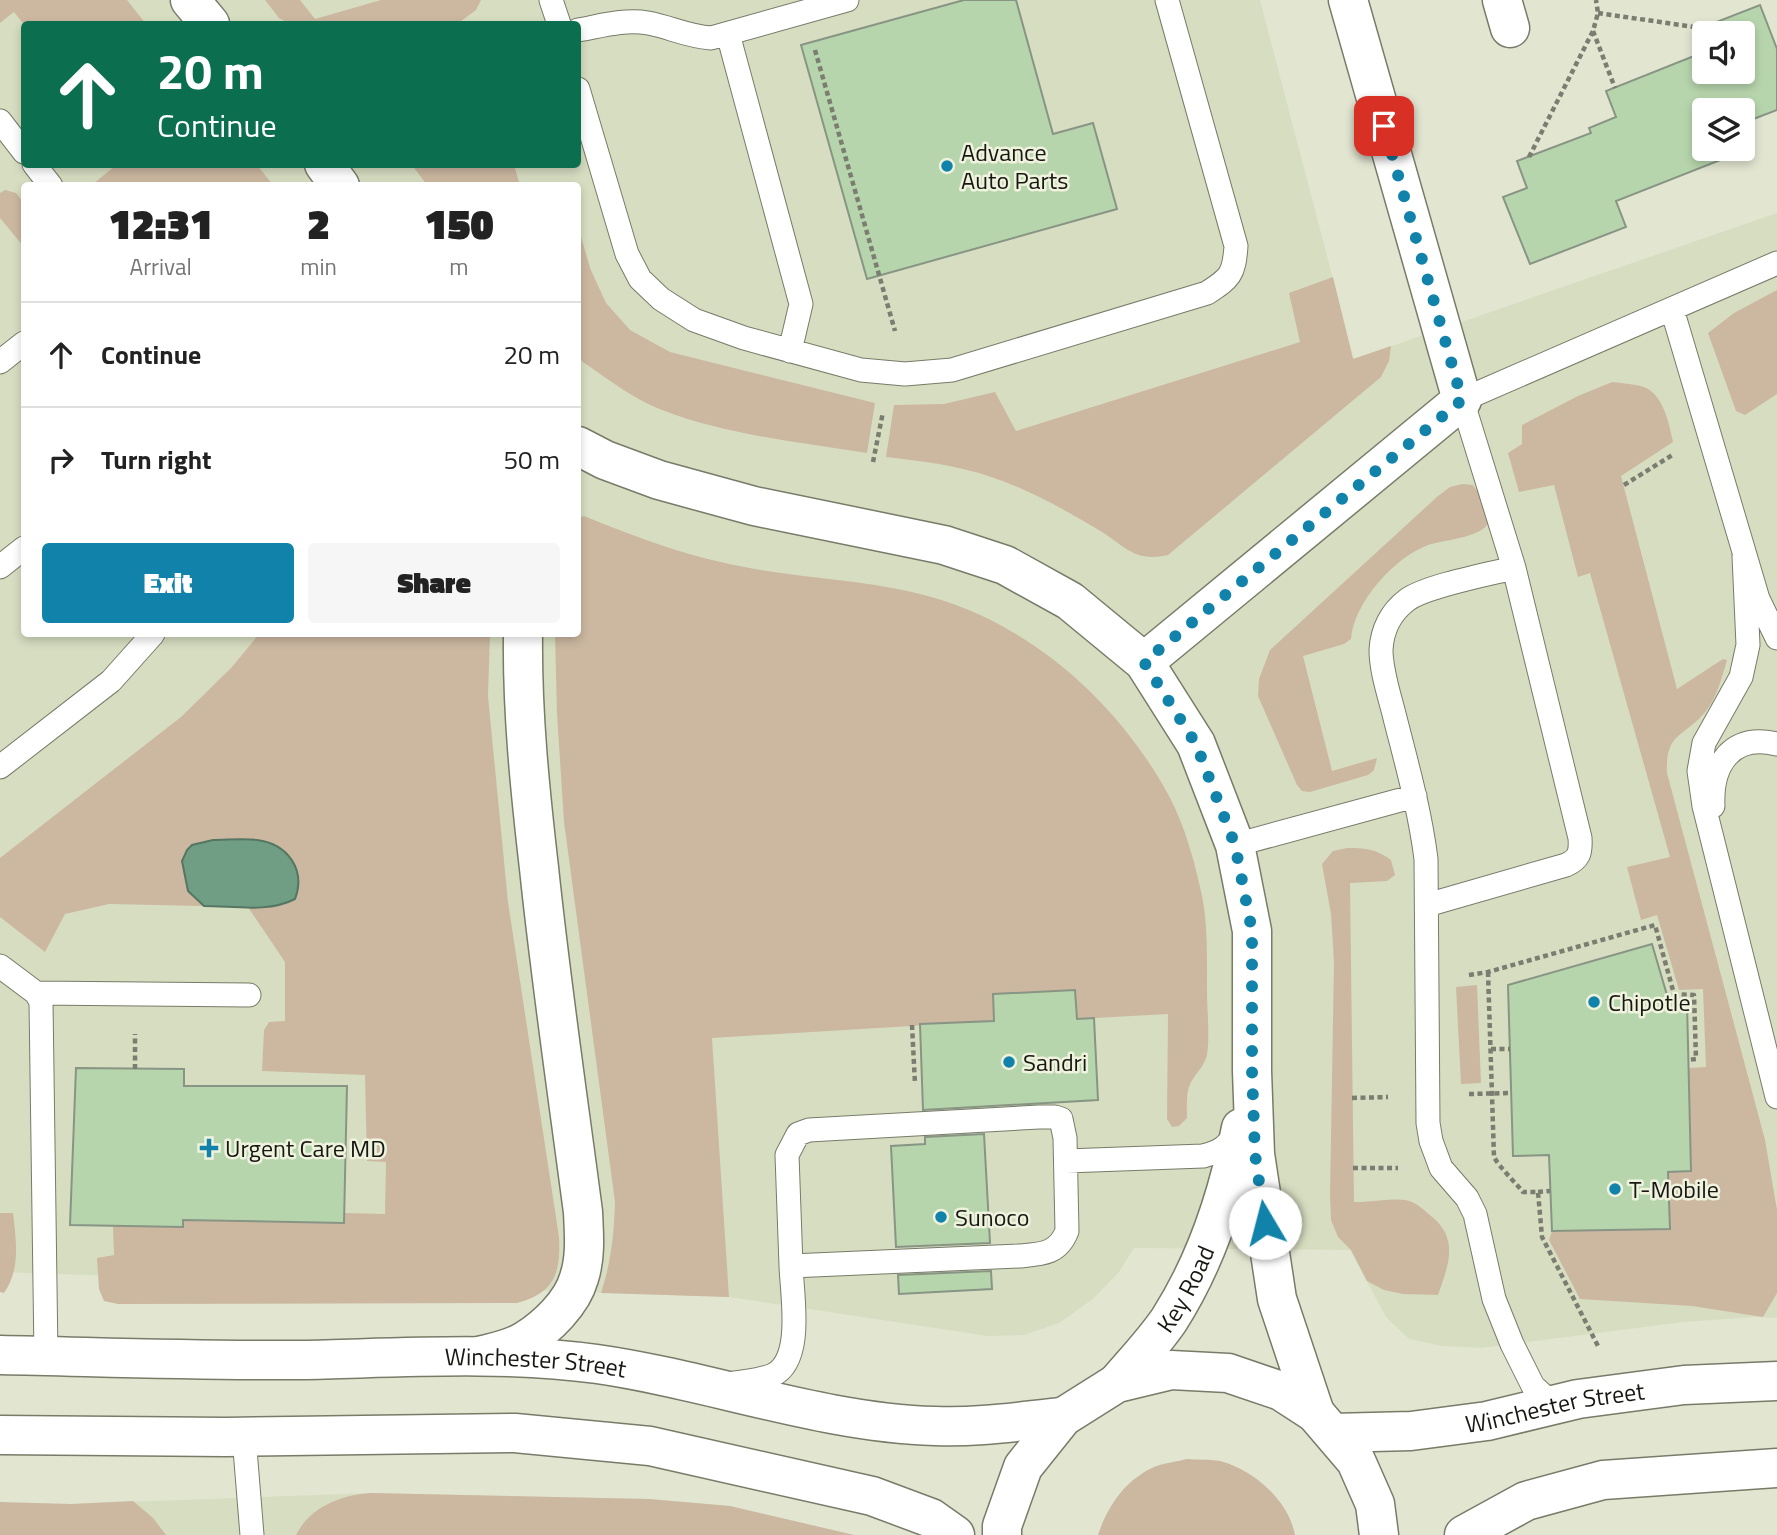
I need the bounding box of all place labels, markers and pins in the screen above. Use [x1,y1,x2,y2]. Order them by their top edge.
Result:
pin [1354,96,1414,156]
place label: Advance Auto Parts [961,134,1068,198]
marker: Advance Auto Parts [939,158,955,174]
place label: Chipotle [1608,984,1691,1020]
marker: Chipotle [1586,994,1602,1010]
place label: Sandri [1023,1044,1087,1080]
marker: Sandri [1001,1054,1017,1070]
place label: Urgent Care MD [225,1130,386,1166]
marker: Urgent Care MD [199,1138,219,1158]
place label: T-Mobile [1629,1171,1719,1207]
marker: T-Mobile [1607,1181,1623,1197]
place label: Sunoco [955,1199,1029,1235]
marker: Sunoco [933,1209,949,1225]

